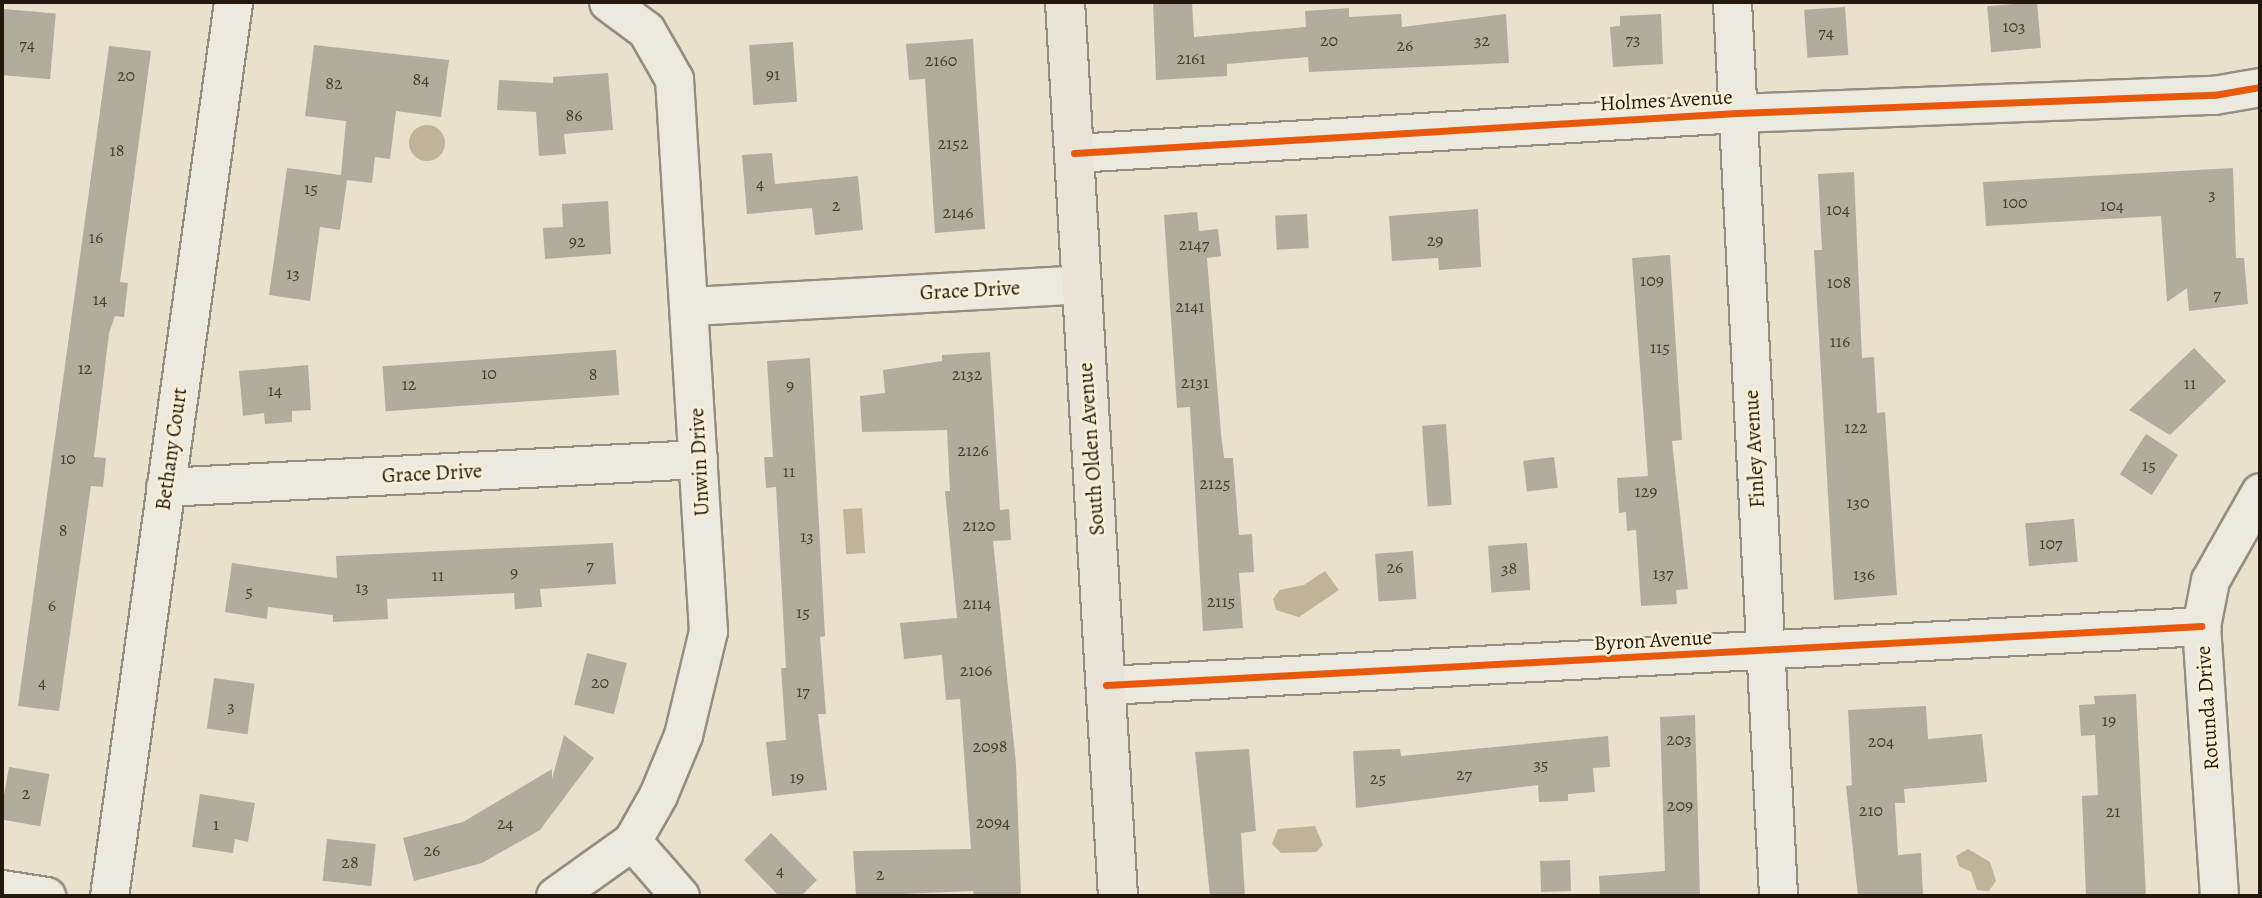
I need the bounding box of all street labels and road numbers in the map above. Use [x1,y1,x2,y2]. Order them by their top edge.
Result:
street label: Holmes Avenue [1599,84,1733,116]
street label: Grace Drive [919,275,1021,305]
street label: South Olden Avenue [1072,362,1110,536]
street label: Bethany Court [150,386,192,512]
street label: Finley Avenue [1738,389,1770,509]
street label: Unwin Drive [684,407,714,517]
street label: Grace Drive [381,458,483,488]
street label: Byron Avenue [1593,624,1713,656]
street label: Rotunda Drive [2190,645,2224,771]

